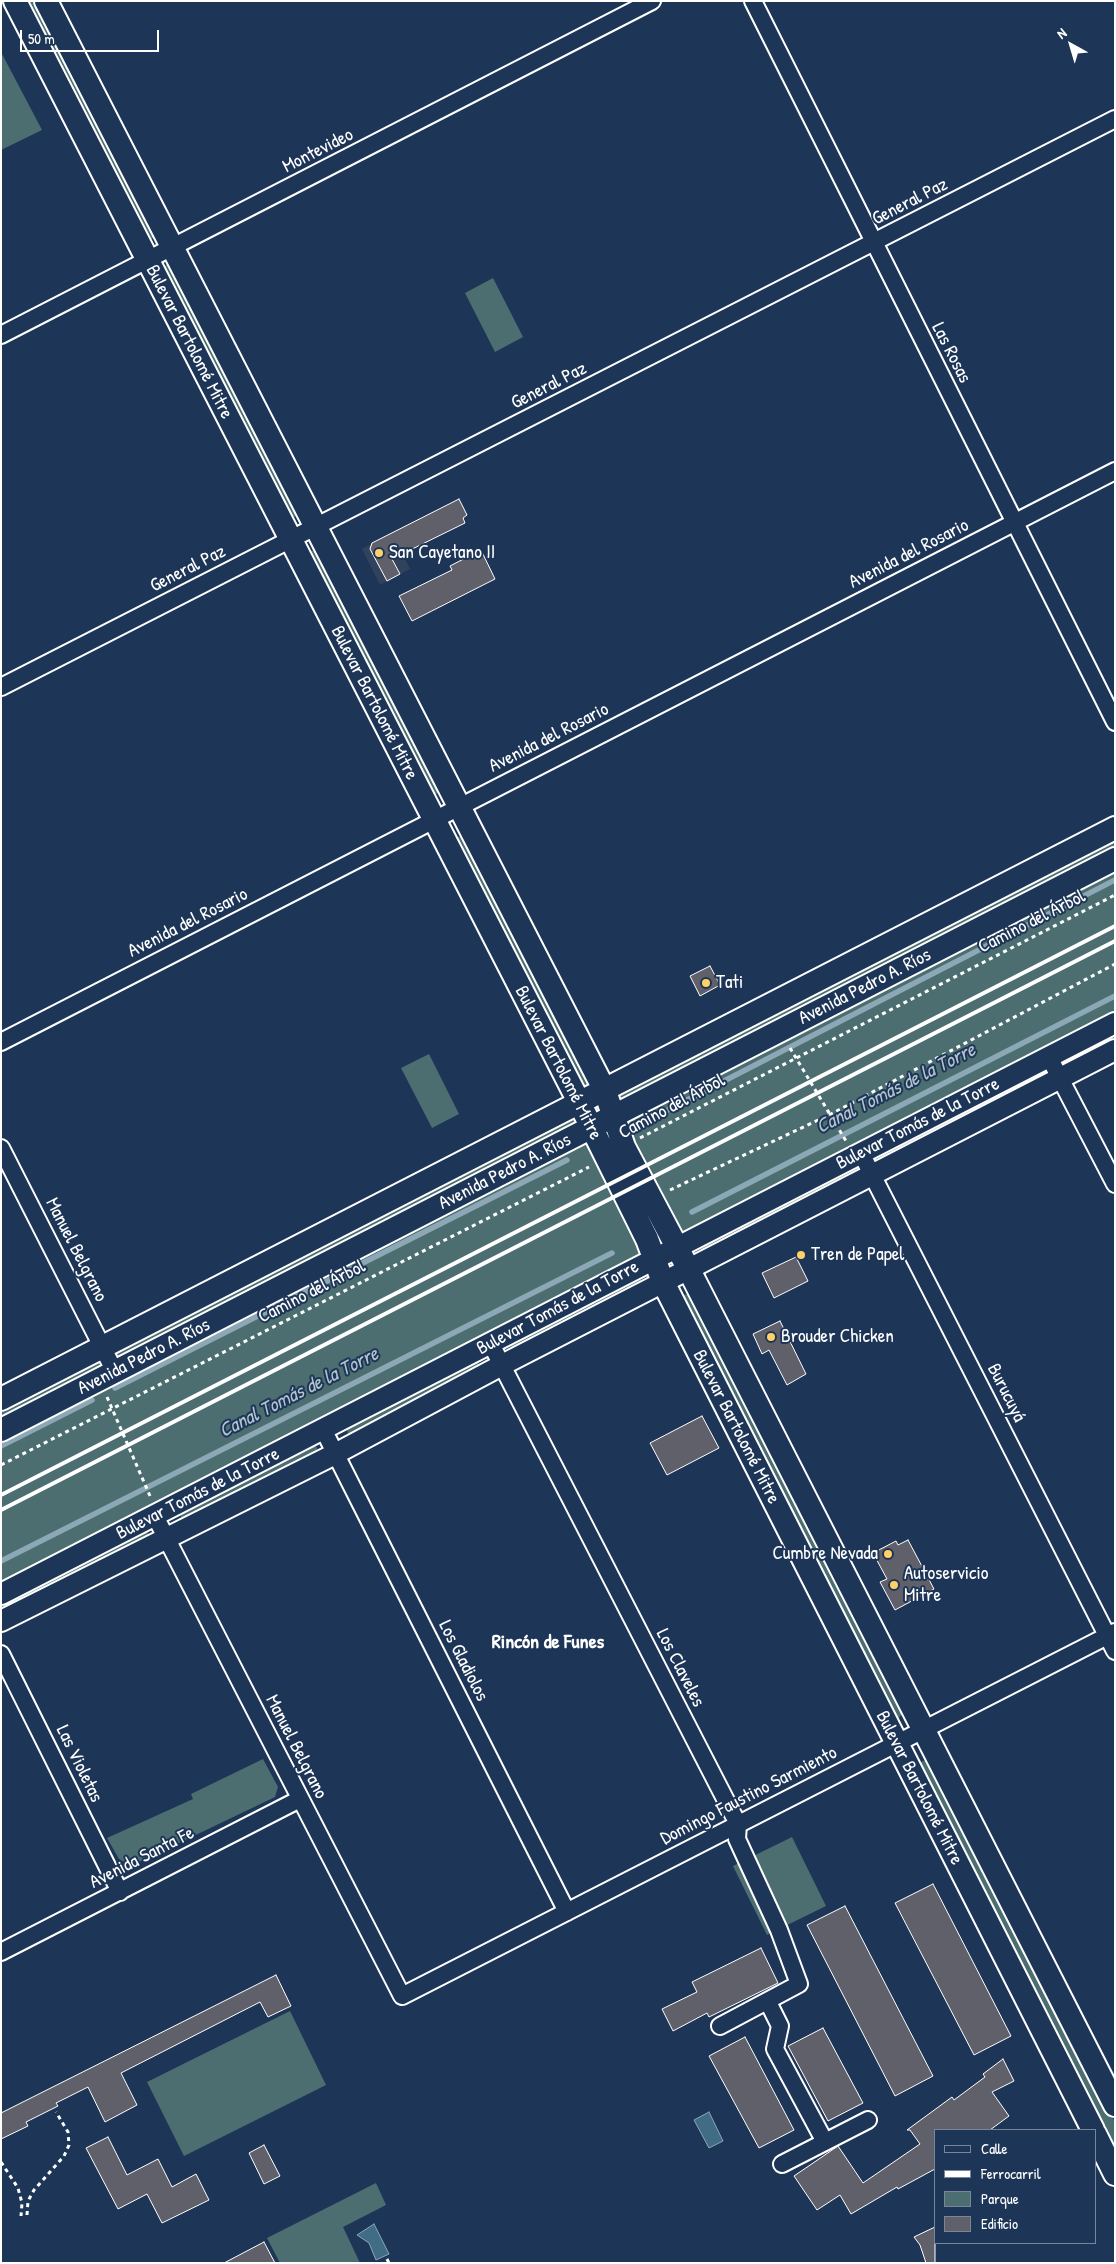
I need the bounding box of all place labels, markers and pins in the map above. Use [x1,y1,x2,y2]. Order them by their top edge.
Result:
place label: San Cayetano II [389,542,495,564]
marker: San Cayetano II [373,547,385,559]
place label: Tati [716,972,743,994]
marker: Tati [700,977,712,989]
place label: Tren de Papel [811,1244,904,1266]
marker: Tren de Papel [795,1249,807,1261]
place label: Brouder Chicken [781,1326,894,1348]
marker: Brouder Chicken [765,1331,777,1343]
place label: Cumbre Nevada [772,1543,878,1565]
marker: Cumbre Nevada [882,1548,894,1560]
place label: Autoservicio Mitre [904,1563,988,1607]
marker: Autoservicio Mitre [888,1579,900,1591]

